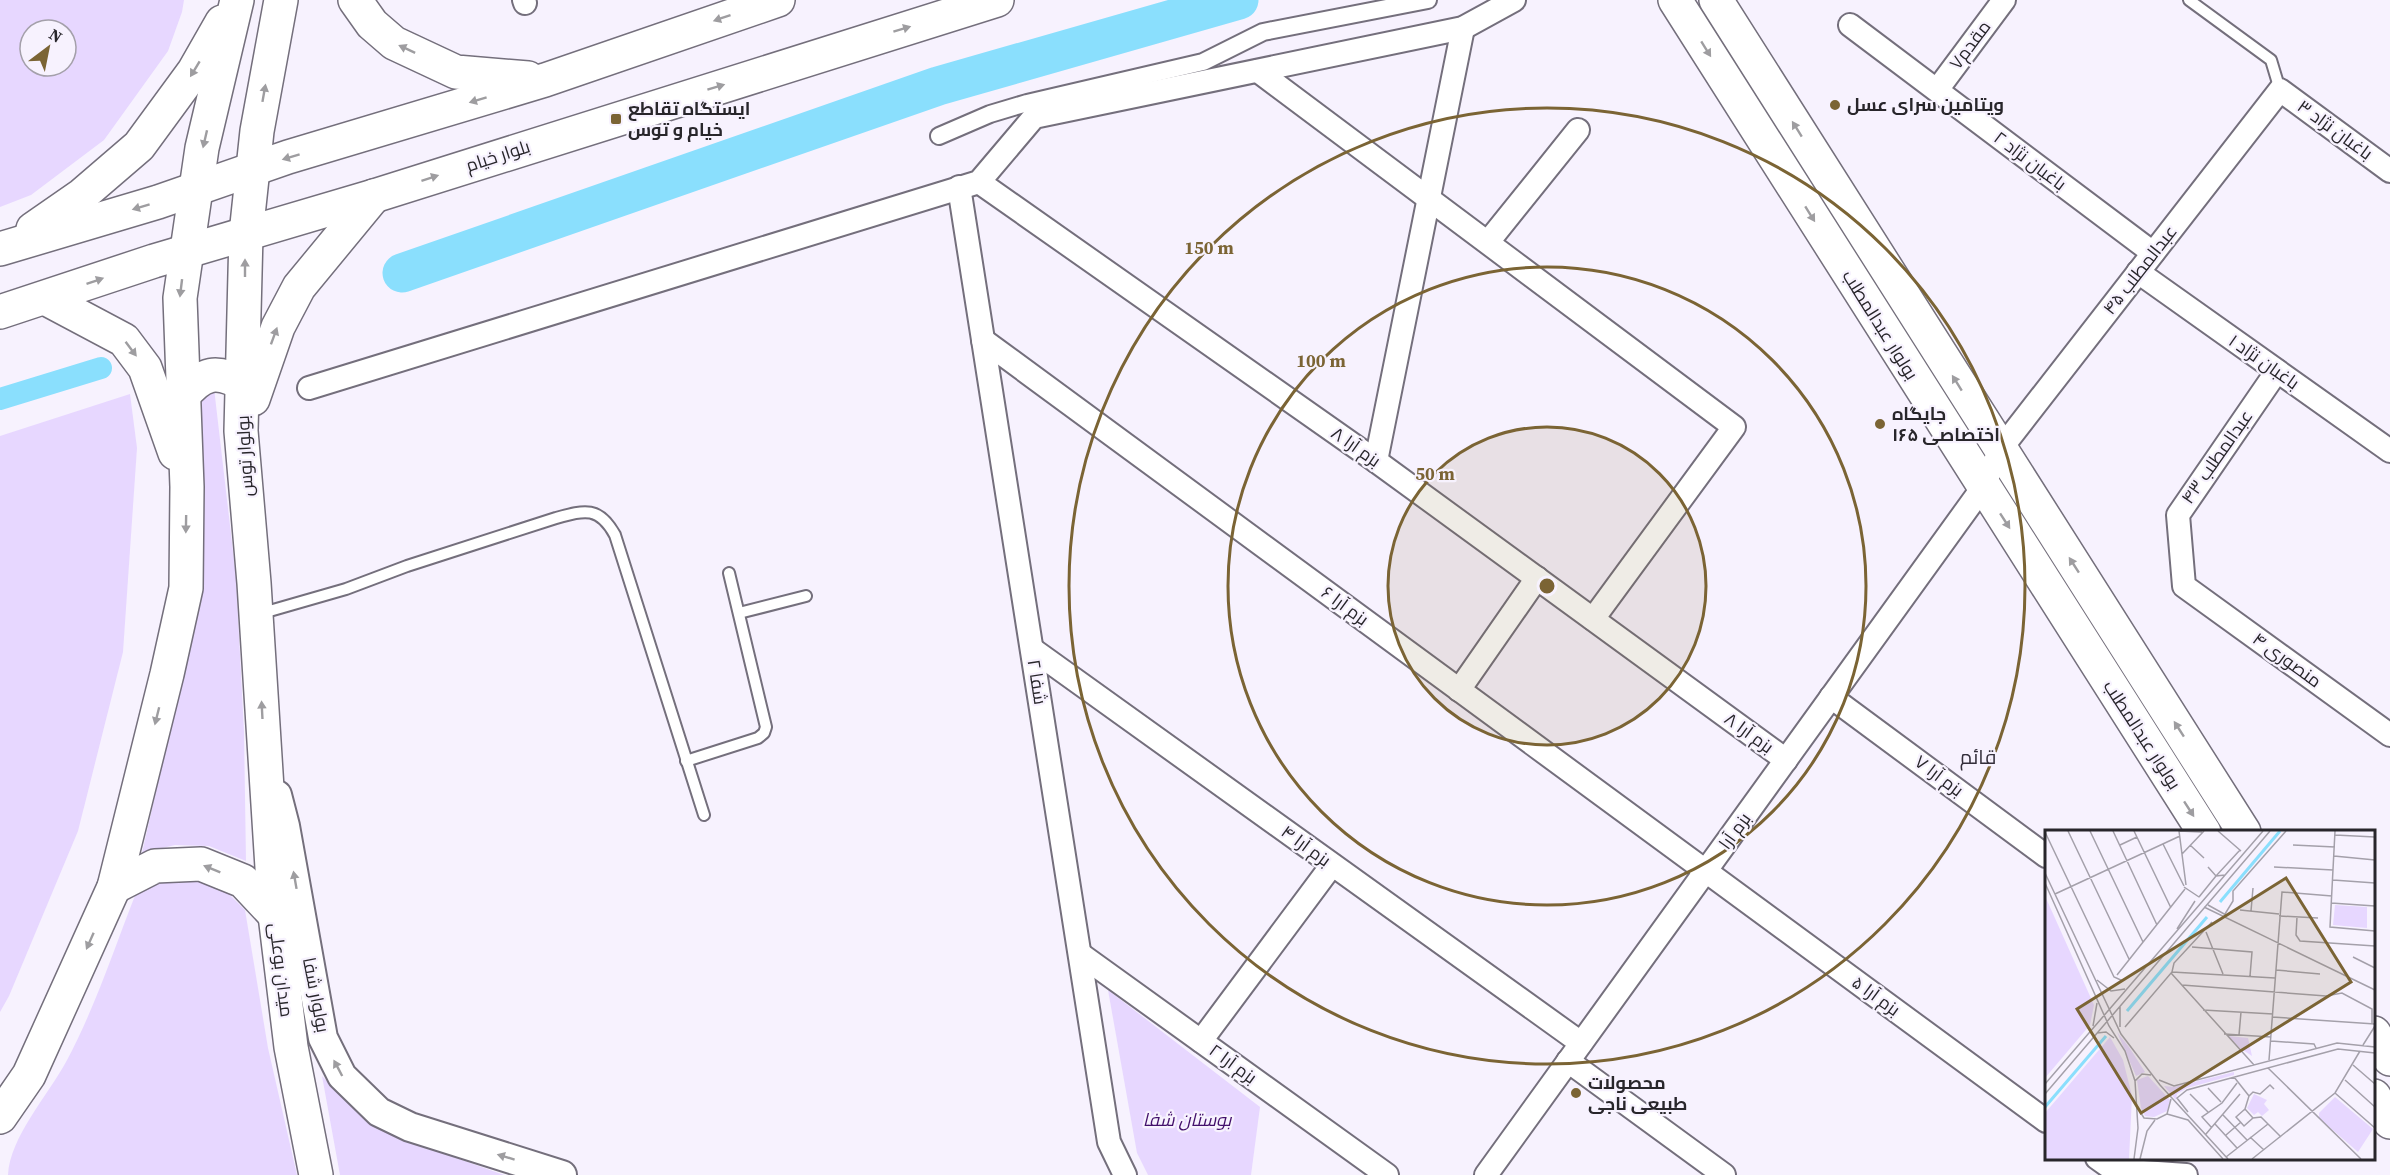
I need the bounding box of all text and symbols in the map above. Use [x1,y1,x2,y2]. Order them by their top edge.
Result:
one-way arrow [713,14,731,24]
street label: مقدم۷ [1943,15,1996,74]
north arrow [18,18,78,78]
text: N [45,23,67,48]
one-way arrow [893,24,911,34]
one-way arrow [1700,41,1712,57]
one-way arrow [399,45,416,54]
one-way arrow [189,61,200,77]
one-way arrow [707,82,725,92]
one-way arrow [260,83,269,102]
place label: ویتامین سرای عسل [1847,92,2004,117]
street label: باغبان نژاد ۳ [2292,94,2378,165]
one-way arrow [469,96,487,105]
place label: ایستگاه تقاطع خیام و توس [628,96,750,142]
marker: ویتامین سرای عسل [1828,98,1842,112]
marker: ایستگاه تقاطع خیام و توس [609,112,623,126]
one-way arrow [1792,121,1803,137]
street label: باغبان نژاد ۲ [1989,125,2072,196]
one-way arrow [199,129,209,148]
street label: بلوار خیام [462,133,533,178]
one-way arrow [282,152,300,162]
one-way arrow [421,173,439,182]
one-way arrow [132,203,150,212]
one-way arrow [1805,206,1816,222]
street label: عبدالمطلب ۴۵ [2097,220,2182,320]
text: 150 m [1184,235,1234,260]
one-way arrow [241,258,250,277]
street label: بولوار عبدالمطلب [1837,265,1924,385]
one-way arrow [87,275,105,285]
one-way arrow [176,278,186,297]
one-way arrow [270,327,280,345]
street label: باغبان نژاد ۱ [2224,328,2305,395]
one-way arrow [125,340,137,356]
text: 100 m [1296,348,1346,373]
one-way arrow [1952,375,1963,391]
place label: جایگاه اختصاصی ۱۶۵ [1892,401,2000,447]
street label: عبدالمطلب ۴۳ [2175,405,2258,509]
street label: بولوار توس [230,415,259,497]
marker: جایگاه اختصاصی ۱۶۵ [1873,417,1887,431]
street label: بزم آرا ۸ [1326,420,1386,473]
text: 50 m [1415,461,1455,486]
one-way arrow [1999,513,2010,529]
one-way arrow [181,515,191,534]
one-way arrow [2068,557,2079,573]
centre of rings [1537,576,1557,596]
street label: بزم آرا ۶ [1317,580,1374,631]
street label: منصوری ۴ [2248,626,2327,693]
street label: شفا ۲ [1022,658,1053,706]
street label: بولوار عبدالمطلب [2098,675,2187,794]
one-way arrow [257,700,267,719]
street label: بزم آرا ۸ [1719,706,1779,759]
one-way arrow [151,707,161,725]
one-way arrow [2173,721,2184,737]
district label: قائم [1960,743,1996,771]
street label: بزم آرا ۷ [1910,749,1969,802]
one-way arrow [2184,800,2195,817]
street label: بزم آرا [1713,807,1756,854]
street label: بزم آرا ۴ [1276,819,1336,872]
inset map [2045,830,2375,1160]
one-way arrow [203,864,221,873]
one-way arrow [290,870,299,889]
street label: میدان بوعلی [263,921,300,1019]
one-way arrow [86,932,95,949]
street label: بولوار شفا [297,955,336,1035]
street label: بزم آرا ۵ [1847,970,1906,1022]
street label: بزم آرا ۲ [1204,1038,1262,1090]
one-way arrow [333,1060,343,1077]
place label: محصولات طبیعی ناجی [1588,1070,1687,1116]
marker: محصولات طبیعی ناجی [1569,1086,1583,1100]
park label: بوستان شفا [1143,1107,1232,1132]
one-way arrow [497,1152,515,1162]

